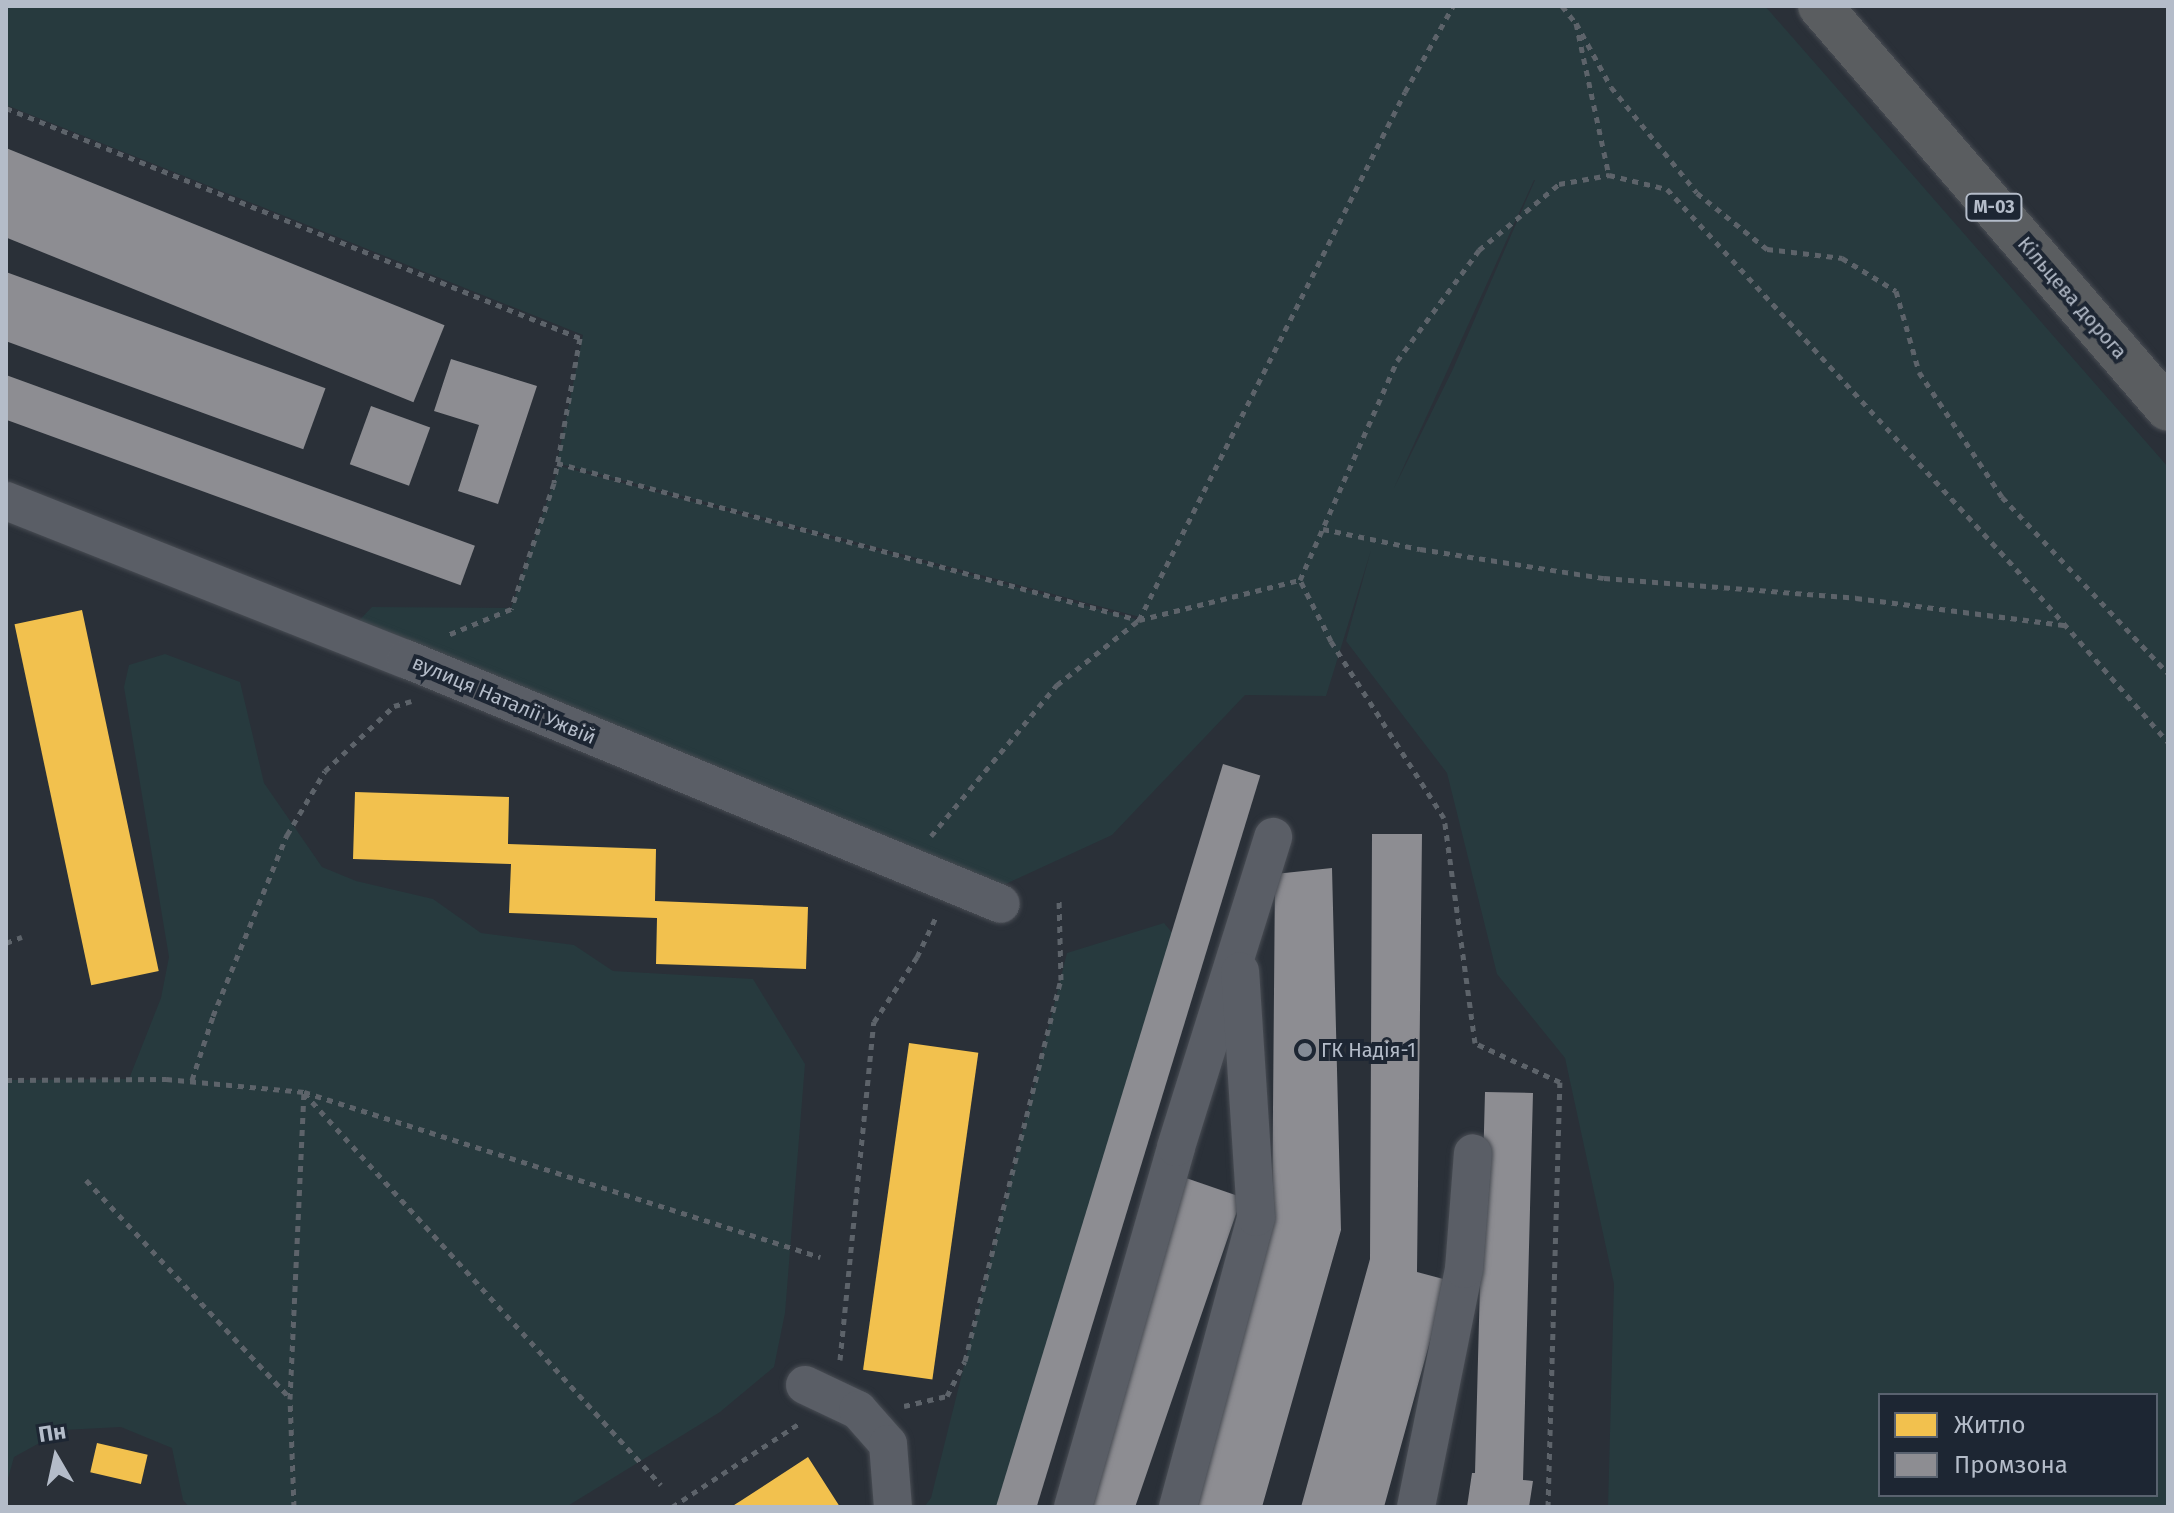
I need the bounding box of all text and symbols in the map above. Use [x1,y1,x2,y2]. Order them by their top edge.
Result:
road number: М-03 [1964,193,2024,221]
street label: Кільцева дорога [2012,232,2132,364]
street label: вулиця Наталії Ужвій [408,650,600,750]
place label: ГК Надія-1 [1321,1038,1416,1062]
marker: ГК Надія-1 [1296,1041,1314,1059]
legend [1878,1393,2158,1497]
text: Житло [1954,1411,2026,1439]
north arrow [16,1417,96,1497]
text: Пн [36,1417,68,1448]
text: Промзона [1954,1451,2068,1479]

